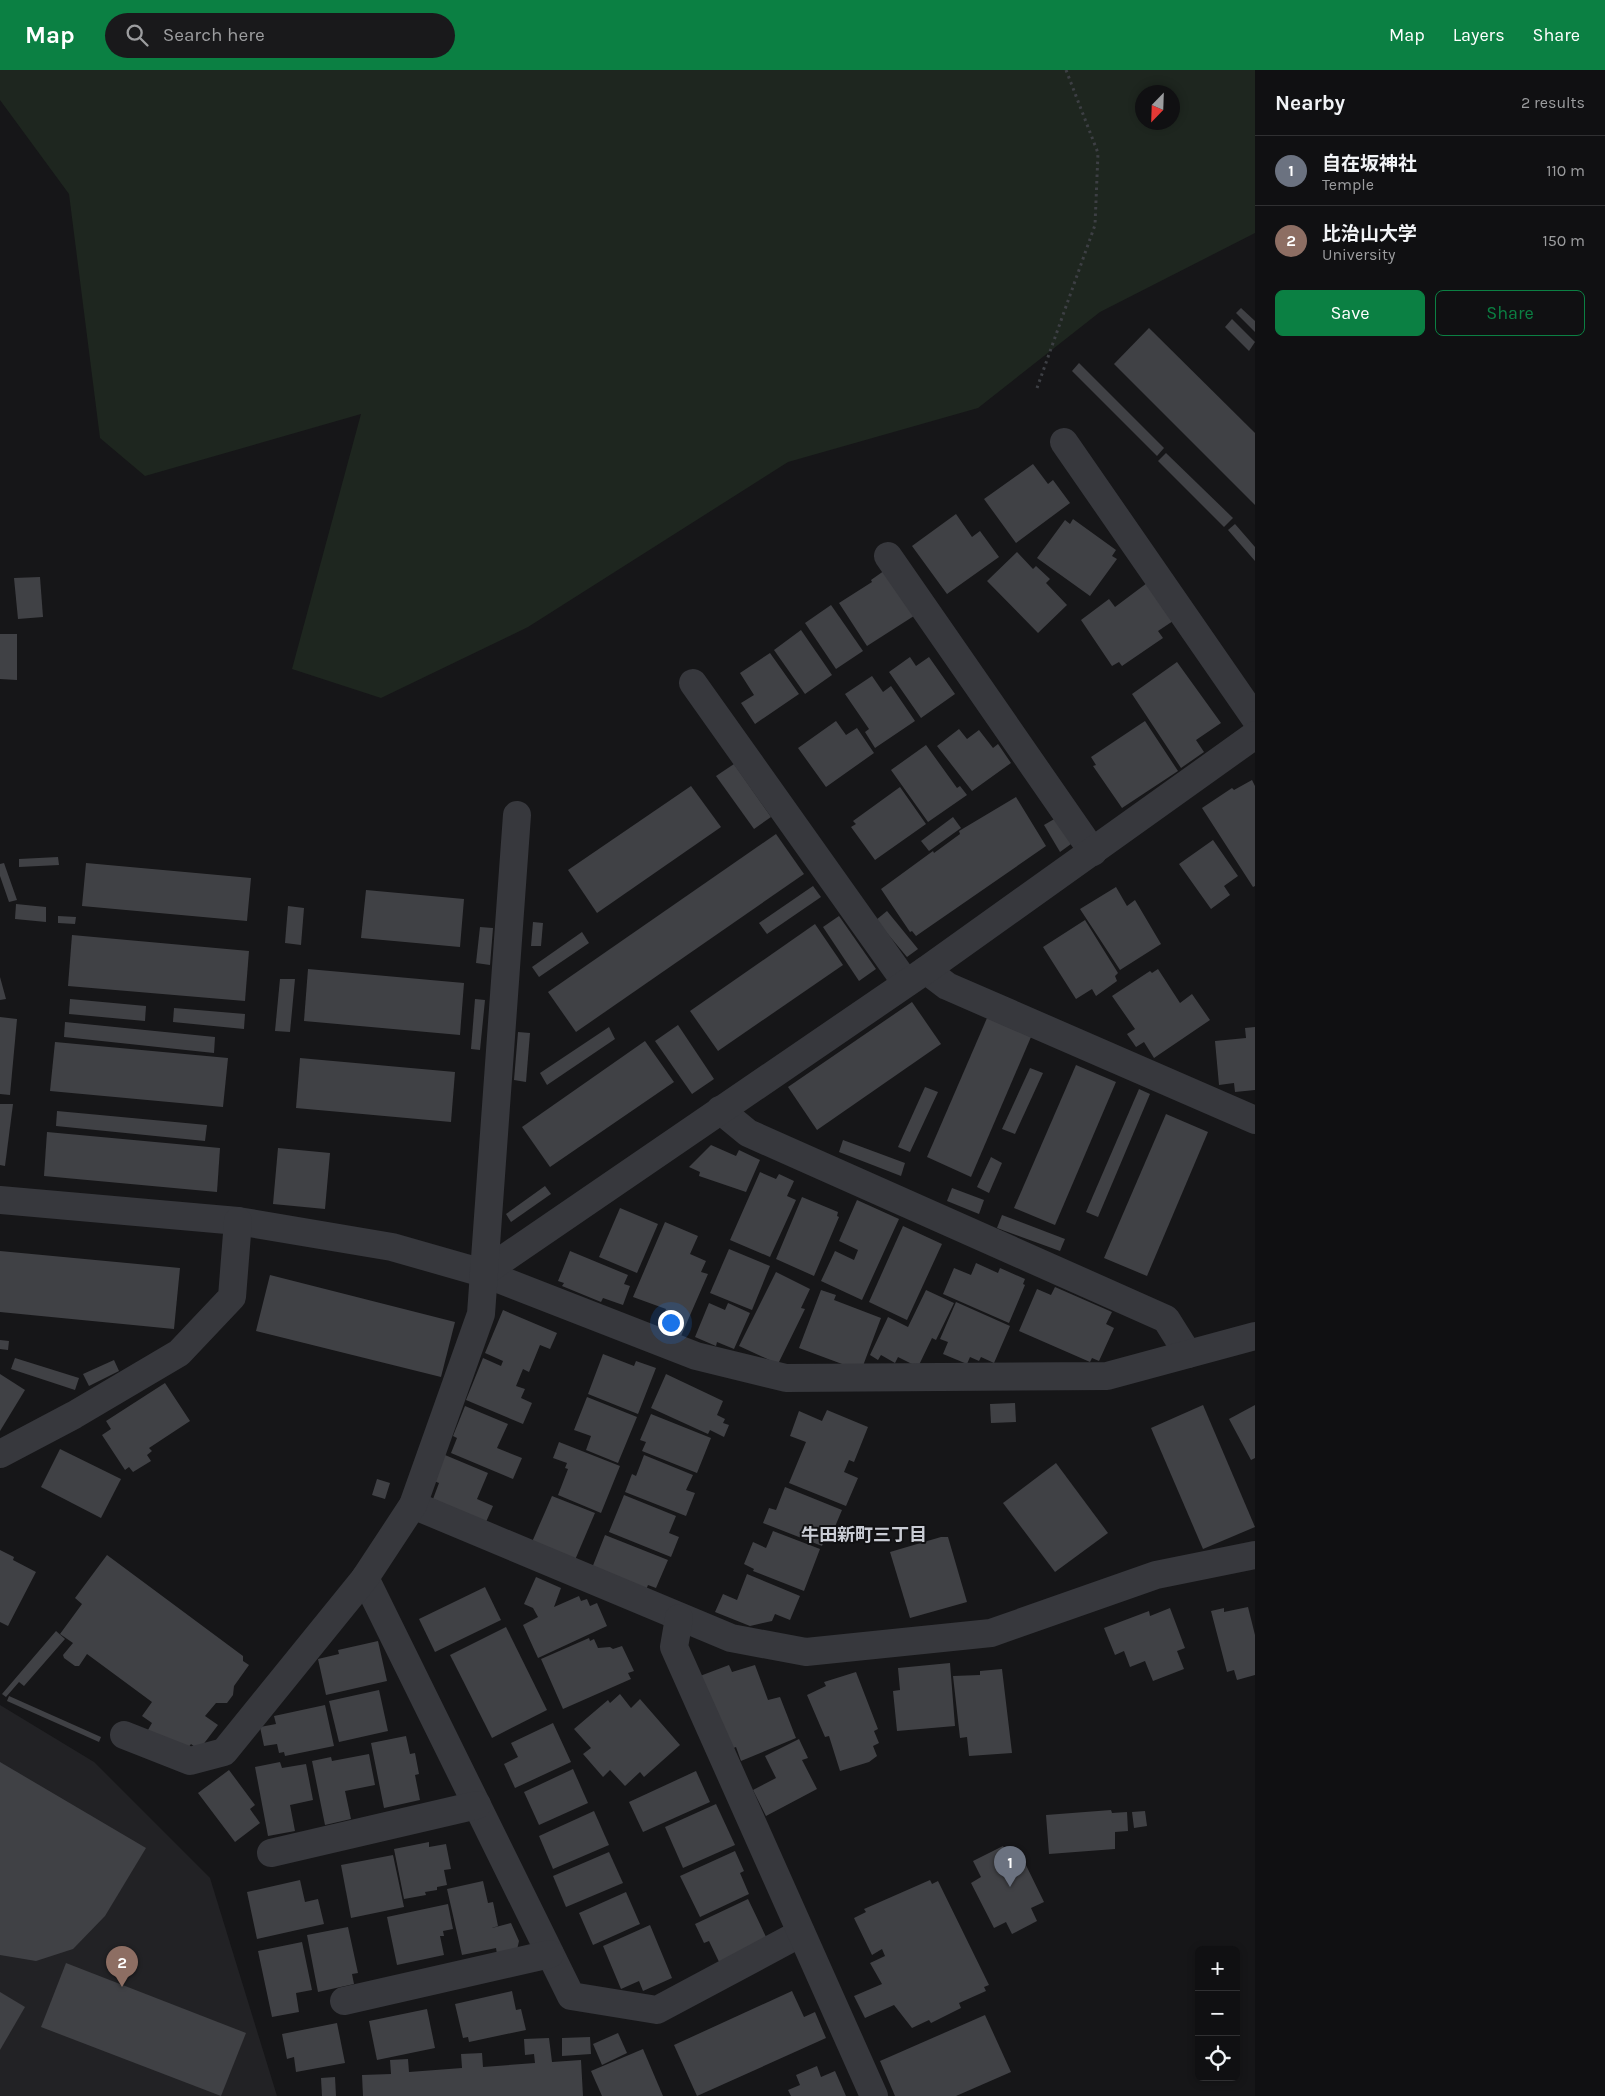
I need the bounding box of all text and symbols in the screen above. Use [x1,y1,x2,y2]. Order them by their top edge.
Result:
search box [105,13,455,58]
text: Map [25,21,75,49]
icon: search [123,21,151,49]
text: Search here [163,24,265,46]
text: Map [1389,24,1425,46]
text: Layers [1453,24,1505,46]
text: Share [1533,24,1580,46]
north arrow [1135,85,1180,130]
text: Nearby [1275,91,1345,115]
text: 2 results [1521,93,1585,112]
text: 自在坂神社 [1322,153,1417,175]
text: 1 [1288,161,1294,180]
text: 110 m [1546,161,1585,180]
text: Temple [1322,175,1374,194]
text: 比治山大学 [1322,223,1417,245]
text: 2 [1286,231,1296,250]
text: 150 m [1542,231,1585,250]
text: University [1322,245,1396,264]
button: Save [1275,290,1425,336]
button: Share [1435,290,1585,336]
your location [658,1310,684,1336]
district label: 牛田新町三丁目 [801,1524,927,1546]
pin: 1 [994,1846,1026,1887]
pin: 2 [106,1946,138,1987]
map controls [1195,1946,1240,2081]
button: + [1195,1946,1240,1991]
button: − [1195,1991,1240,2036]
button: locate [1195,2036,1240,2081]

